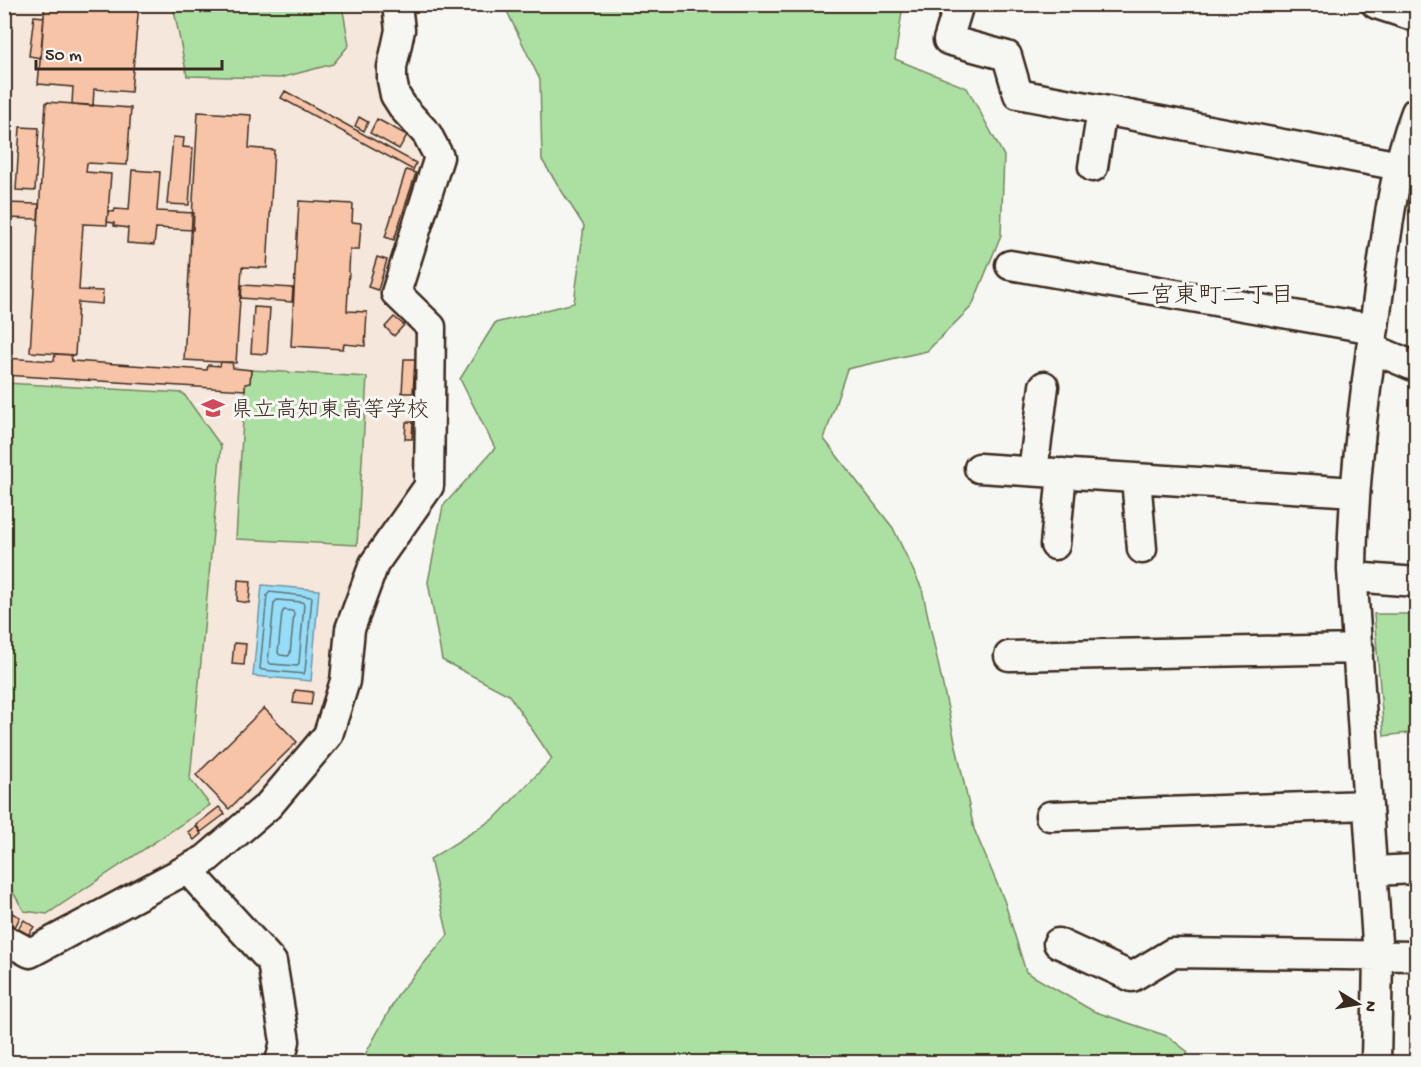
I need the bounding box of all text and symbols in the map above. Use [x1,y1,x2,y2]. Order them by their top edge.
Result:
scale bar [36,33,222,71]
text: 50 m [45,46,82,67]
district label: 一宮東町二丁目 [1126,282,1294,312]
school or university icon: 県立高知東高等学校 [200,395,226,421]
place label: 県立高知東高等学校 [231,398,429,425]
north arrow [1328,974,1388,1034]
text: N [1359,999,1380,1014]

